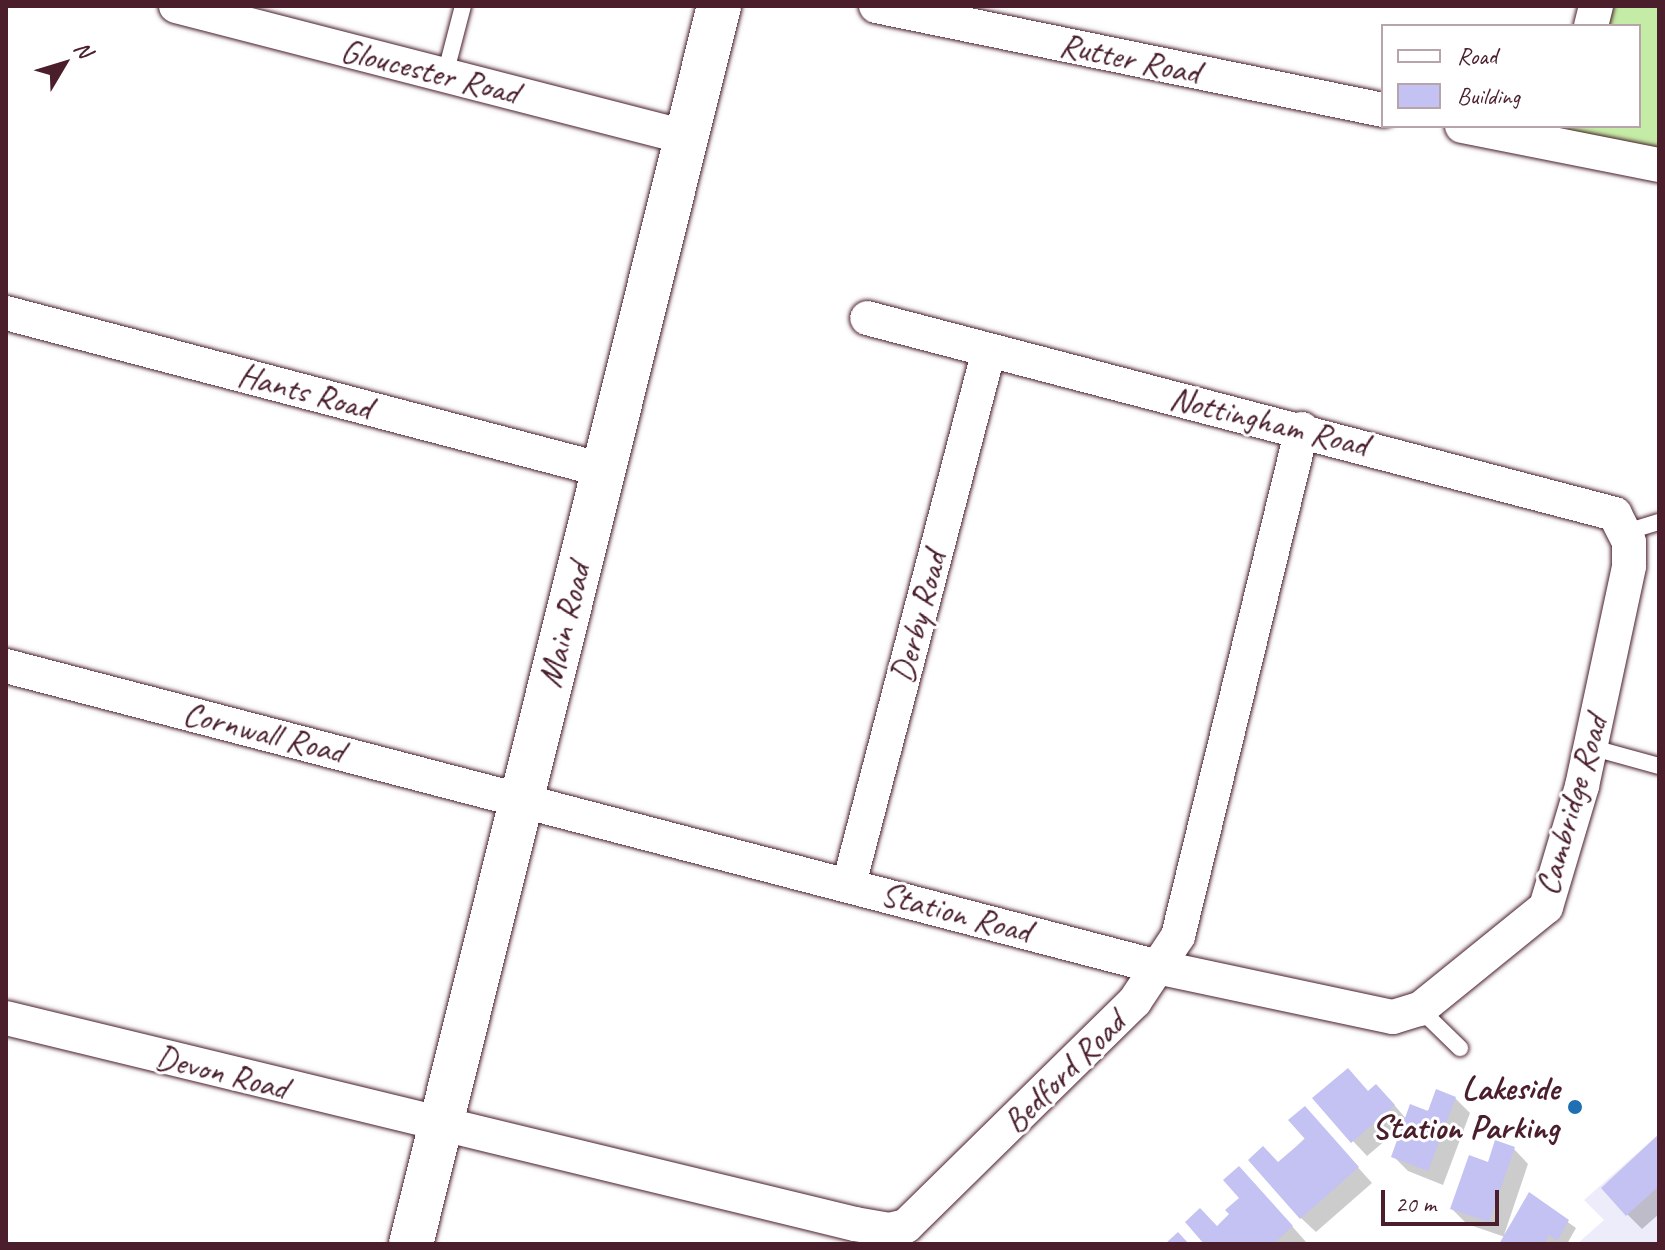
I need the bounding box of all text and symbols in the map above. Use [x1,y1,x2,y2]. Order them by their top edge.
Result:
street label: Rutter Road [1057,23,1203,93]
north arrow [24,24,104,104]
legend [1381,24,1641,128]
street label: Gloucester Road [337,29,523,113]
text: N [68,35,98,63]
text: Road [1457,41,1497,71]
text: Building [1457,81,1520,111]
street label: Hants Road [233,354,377,428]
street label: Nottingham Road [1166,377,1372,465]
street label: Derby Road [881,547,955,687]
street label: Main Road [529,559,599,691]
street label: Cornwall Road [180,692,348,772]
street label: Cambridge Road [1526,710,1616,900]
street label: Station Road [877,872,1035,952]
street label: Bedford Road [995,1003,1133,1141]
street label: Devon Road [152,1036,292,1108]
place label: Lakeside Station Parking [1372,1067,1559,1146]
marker: Lakeside Station Parking [1566,1098,1584,1116]
scale bar [1385,1174,1503,1224]
text: 20 m [1395,1189,1436,1219]

